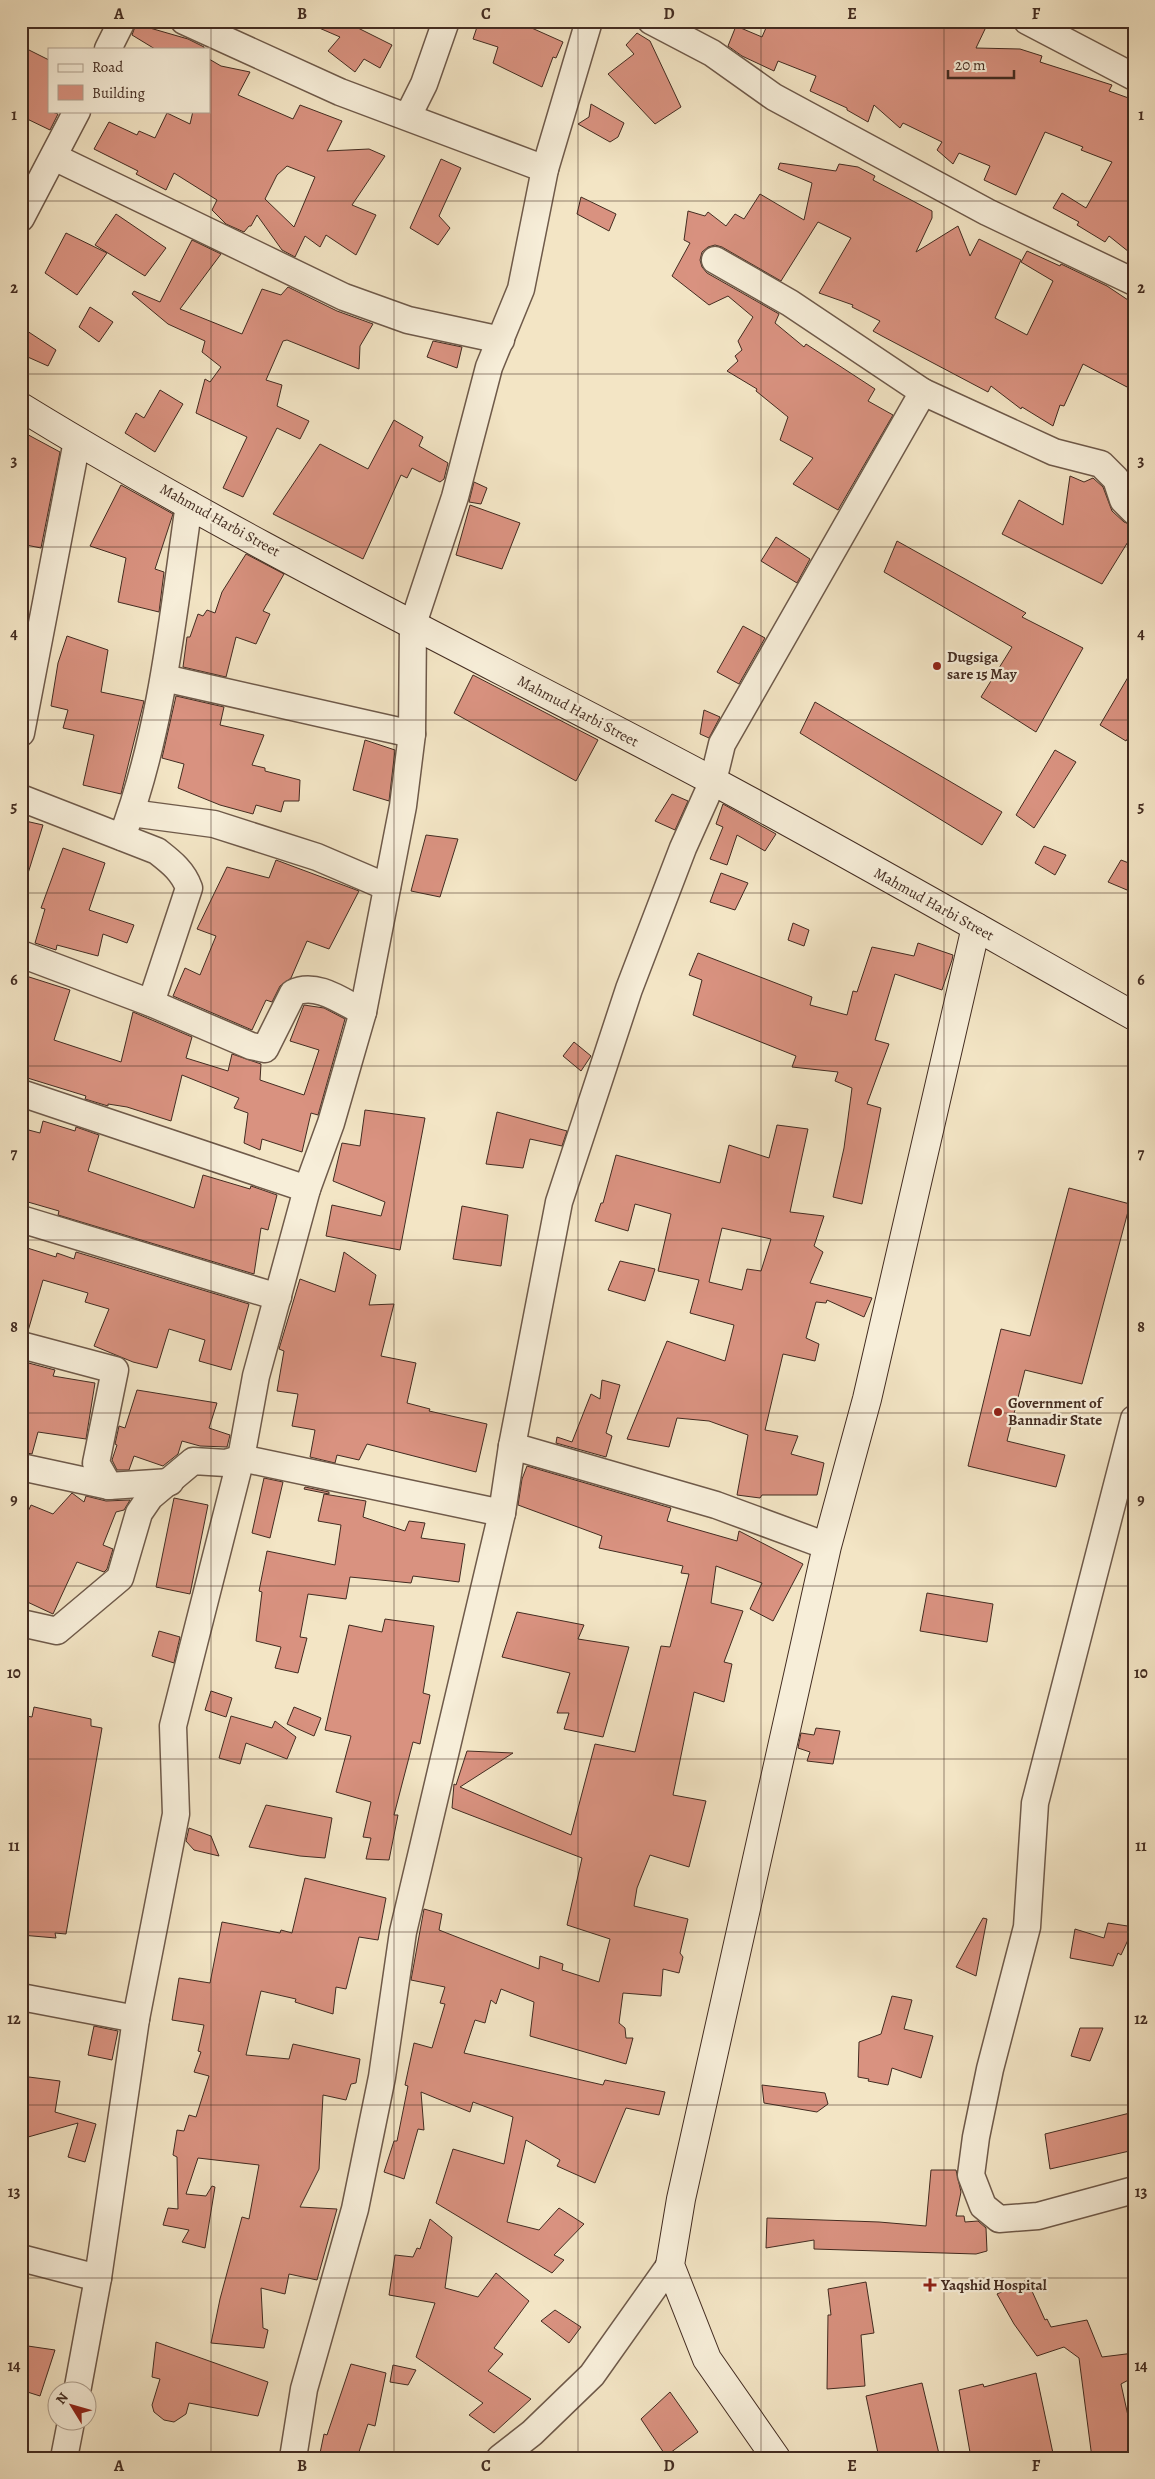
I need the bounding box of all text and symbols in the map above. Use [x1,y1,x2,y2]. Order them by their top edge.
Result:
text: A [113,3,125,25]
text: B [297,3,307,25]
text: C [481,3,491,25]
text: D [663,3,675,25]
text: E [847,3,857,25]
text: F [1032,3,1041,25]
legend [48,48,210,112]
scale bar [948,48,1014,80]
text: 20 m [955,55,986,75]
text: Road [92,57,124,77]
text: Building [92,83,145,103]
text: 1 [11,104,17,126]
text: 1 [1138,104,1144,126]
text: 2 [10,277,18,299]
text: 2 [1137,277,1145,299]
text: 3 [11,450,18,472]
text: 3 [1138,450,1145,472]
street label: Mahmud Harbi Street [156,479,284,561]
text: 4 [10,623,18,645]
text: 4 [1137,623,1145,645]
place label: Dugsiga sare 15 May [947,647,1018,684]
marker: Dugsiga sare 15 May [931,660,943,672]
street label: Mahmud Harbi Street [514,671,642,751]
text: 5 [11,796,18,818]
text: 5 [1138,796,1145,818]
street label: Mahmud Harbi Street [870,863,998,945]
text: 6 [10,969,18,991]
text: 6 [1137,969,1145,991]
text: 7 [11,1143,18,1165]
text: 7 [1138,1143,1145,1165]
text: 8 [10,1316,18,1338]
text: 8 [1137,1316,1145,1338]
place label: Government of Bannadir State [1008,1393,1104,1430]
marker: Government of Bannadir State [992,1406,1004,1418]
text: 9 [10,1489,18,1511]
text: 9 [1137,1489,1145,1511]
text: 10 [7,1662,21,1684]
text: 10 [1134,1662,1148,1684]
text: 11 [8,1835,20,1857]
text: 11 [1135,1835,1147,1857]
text: 12 [7,2008,21,2030]
text: 12 [1134,2008,1148,2030]
text: 13 [8,2181,20,2203]
text: 13 [1135,2181,1147,2203]
place label: Yaqshid Hospital [940,2275,1047,2295]
marker: Yaqshid Hospital [923,2278,937,2292]
text: 14 [7,2355,21,2377]
text: 14 [1134,2355,1148,2377]
north arrow [48,2382,98,2432]
text: N [51,2389,73,2408]
text: A [113,2455,125,2477]
text: B [297,2455,307,2477]
text: C [481,2455,491,2477]
text: D [663,2455,675,2477]
text: E [847,2455,857,2477]
text: F [1032,2455,1041,2477]

